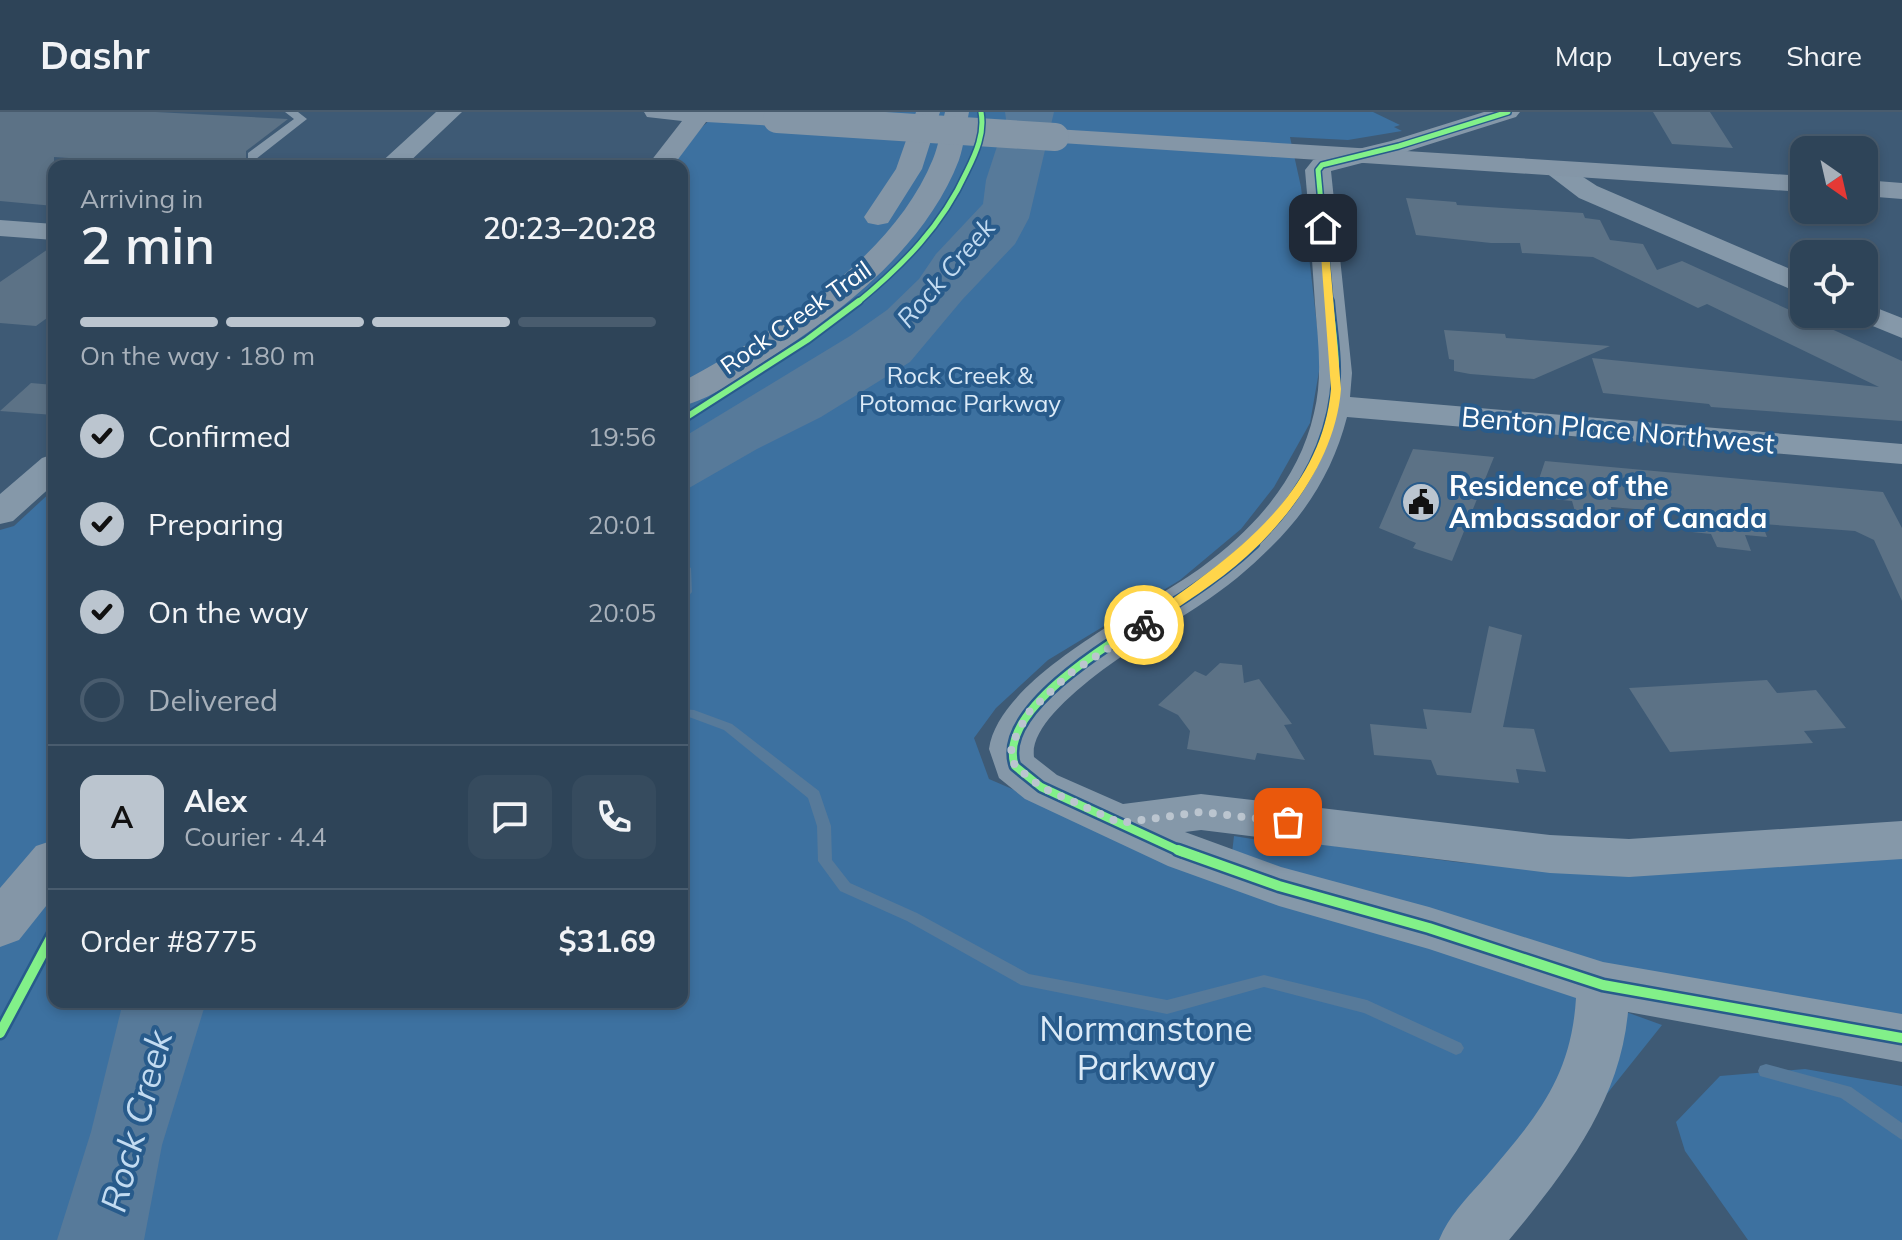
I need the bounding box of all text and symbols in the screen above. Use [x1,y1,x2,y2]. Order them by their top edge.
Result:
text: Dashr [40,31,149,79]
text: Map [1555,38,1612,73]
text: Layers [1656,38,1742,73]
text: Share [1786,38,1862,73]
north arrow [1790,136,1878,224]
map controls [1790,136,1878,328]
text: Arriving in [80,182,203,215]
pin [1289,194,1357,262]
icon: home [1301,206,1345,250]
text: 20:23–20:28 [483,209,656,247]
water label: Rock Creek [889,211,1003,334]
text: 2 min [80,212,215,277]
button: locate [1790,240,1878,328]
street label: Rock Creek Trail [714,254,877,380]
text: On the way · 180 m [80,339,315,372]
park label: Rock Creek & Potomac Parkway [859,360,1061,418]
street label: Benton Place Northwest [1460,398,1776,461]
icon: check [80,414,124,458]
text: Confirmed [148,417,291,455]
text: 19:56 [588,420,656,453]
place label: Residence of the Ambassador of Canada [1449,468,1767,535]
public building icon: Residence of the Ambassador of Canada [1400,481,1442,523]
icon: check [80,502,124,546]
text: Preparing [148,505,284,543]
text: 20:01 [588,508,656,541]
courier [1104,585,1184,665]
icon: check [80,590,124,634]
text: On the way [148,593,308,631]
text: 20:05 [588,596,656,629]
icon: bike [1122,603,1166,647]
text: Delivered [148,681,278,719]
button: chat [468,775,552,859]
button: phone [572,775,656,859]
text: Alex [184,782,247,820]
pin [1254,788,1322,856]
text: A [111,798,133,836]
icon: bag [1266,800,1310,844]
text: Courier · 4.4 [184,820,327,853]
text: Order #8775 [80,922,257,960]
text: $31.69 [559,922,656,960]
park label: Normanstone Parkway [1039,1007,1253,1089]
water label: Rock Creek [90,1024,182,1217]

